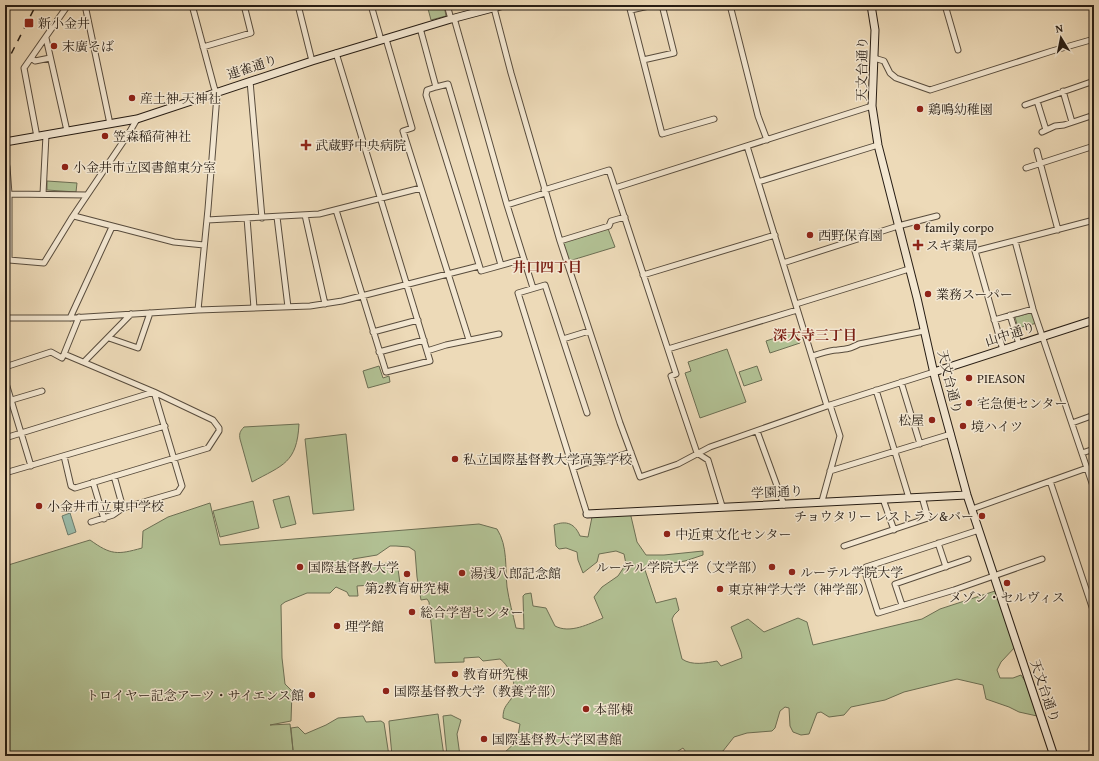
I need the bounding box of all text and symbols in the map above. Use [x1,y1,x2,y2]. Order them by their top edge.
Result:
place label: 新小金井 [38,14,90,33]
marker: 新小金井 [23,17,35,29]
north arrow [1041,18,1081,58]
text: N [1054,20,1065,37]
street label: 天文台通り [852,36,872,102]
place label: 末廣そば [62,37,114,56]
marker: 末廣そば [49,41,59,51]
street label: 連雀通り [224,50,280,84]
place label: 産土神 天神社 [140,89,221,108]
marker: 産土神 天神社 [127,93,137,103]
place label: 鶏鳴幼稚園 [928,100,993,119]
marker: 鶏鳴幼稚園 [915,104,925,114]
place label: 笠森稲荷神社 [113,127,191,146]
marker: 笠森稲荷神社 [100,131,110,141]
place label: 武蔵野中央病院 [315,136,406,155]
marker: 武蔵野中央病院 [300,139,312,151]
place label: 小金井市立図書館東分室 [73,158,216,177]
marker: 小金井市立図書館東分室 [60,162,70,172]
place label: family corpo [925,218,994,237]
marker: family corpo [912,222,922,232]
place label: 西野保育園 [818,226,883,245]
marker: 西野保育園 [805,230,815,240]
place label: スギ薬局 [926,236,978,255]
marker: スギ薬局 [913,240,923,250]
district label: 井口四丁目 [512,257,582,277]
place label: 業務スーパー [936,285,1013,304]
marker: 業務スーパー [923,289,933,299]
street label: 山中通り [982,317,1038,351]
district label: 深大寺三丁目 [773,325,857,345]
street label: 天文台通り [933,348,967,416]
place label: PIEASON [977,369,1026,388]
marker: PIEASON [964,373,974,383]
place label: 宅急便センター [977,394,1067,413]
marker: 宅急便センター [964,398,974,408]
place label: 松屋 [898,411,924,430]
marker: 松屋 [927,415,937,425]
place label: 境ハイツ [971,417,1023,436]
marker: 境ハイツ [958,421,968,431]
place label: 私立国際基督教大学高等学校 [463,450,632,469]
marker: 私立国際基督教大学高等学校 [450,454,460,464]
street label: 学園通り [751,481,803,503]
place label: 小金井市立東中学校 [47,497,164,516]
marker: 小金井市立東中学校 [34,501,44,511]
place label: チョウタリー レストラン&バー [794,507,974,526]
marker: チョウタリー レストラン&バー [977,511,987,521]
place label: 中近東文化センター [675,525,791,544]
marker: 中近東文化センター [662,529,672,539]
place label: 国際基督教大学 [308,558,399,577]
place label: ルーテル学院大学（文学部） [596,558,764,577]
marker: 国際基督教大学 [295,562,305,572]
marker: ルーテル学院大学（文学部） [767,562,777,572]
place label: ルーテル学院大学 [800,563,903,582]
place label: 湯浅八郎記念館 [470,564,561,583]
marker: ルーテル学院大学 [787,567,797,577]
marker: 湯浅八郎記念館 [457,568,467,578]
marker: 第2教育研究棟 [402,569,412,579]
marker: メゾン・セルヴィス [1002,578,1012,588]
place label: 第2教育研究棟 [365,579,449,598]
place label: 東京神学大学（神学部） [728,580,871,599]
marker: 東京神学大学（神学部） [715,584,725,594]
place label: メゾン・セルヴィス [949,588,1065,607]
place label: 総合学習センター [420,603,523,622]
marker: 総合学習センター [407,607,417,617]
place label: 理学館 [345,617,384,636]
marker: 理学館 [332,621,342,631]
street label: 天文台通り [1025,657,1065,725]
place label: 教育研究棟 [463,665,528,684]
marker: 教育研究棟 [450,669,460,679]
place label: 国際基督教大学（教養学部） [394,682,563,701]
place label: トロイヤー記念アーツ・サイエンス館 [86,686,304,705]
marker: 国際基督教大学（教養学部） [381,686,391,696]
marker: トロイヤー記念アーツ・サイエンス館 [307,690,317,700]
place label: 本部棟 [594,700,633,719]
marker: 本部棟 [581,704,591,714]
place label: 国際基督教大学図書館 [492,730,622,749]
marker: 国際基督教大学図書館 [479,734,489,744]

